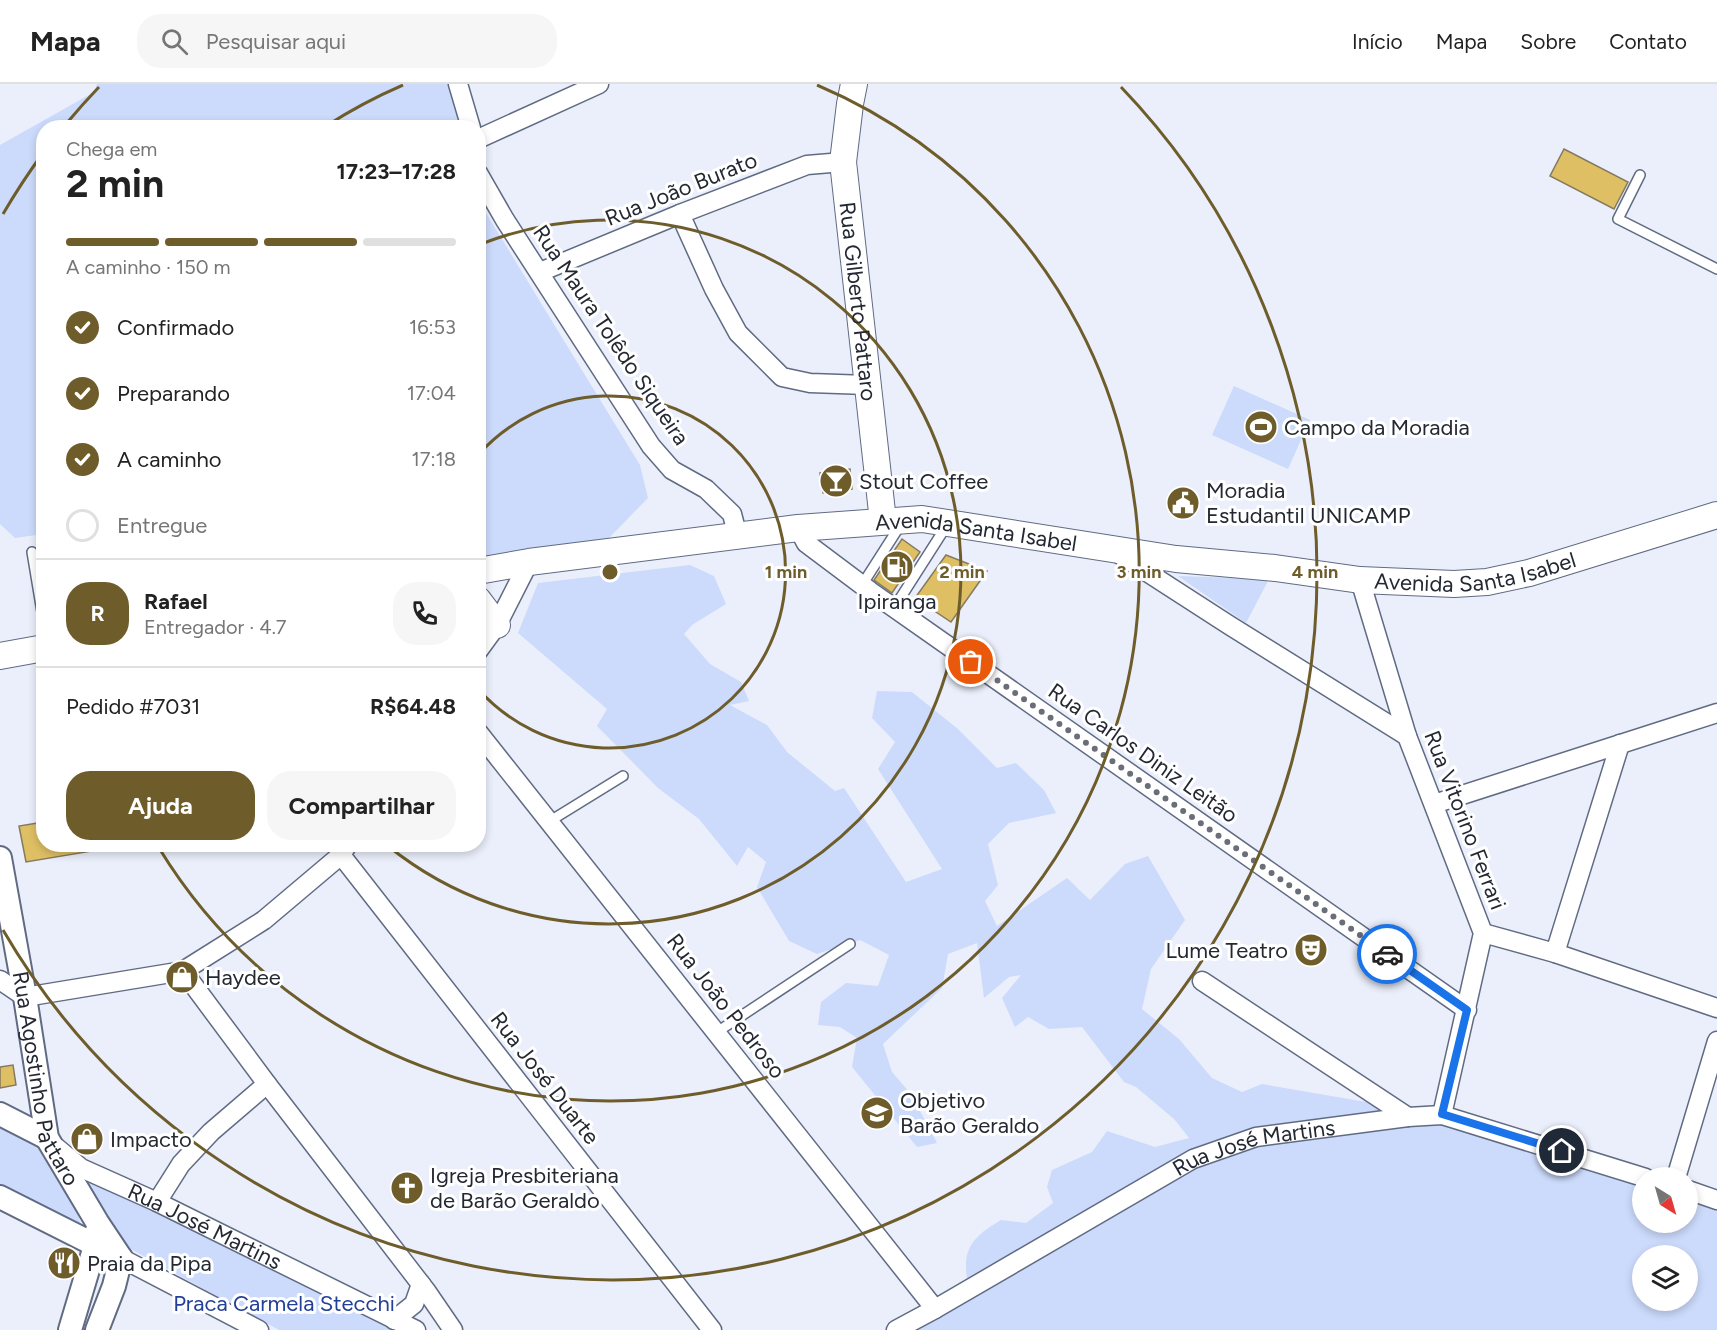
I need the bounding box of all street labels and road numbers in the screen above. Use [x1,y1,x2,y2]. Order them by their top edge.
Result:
street label: Rua João Burato [601,146,761,232]
street label: Rua Gilberto Pattaro [834,200,883,402]
street label: Rua Maura Tolêdo Siqueira [527,220,695,450]
street label: Avenida Santa Isabel [874,505,1079,557]
street label: Avenida Santa Isabel [1374,546,1579,597]
street label: Rua Carlos Diniz Leitão [1043,677,1243,829]
street label: Rua Vitorino Ferrari [1418,727,1512,913]
street label: Rua João Pedroso [661,928,791,1084]
street label: Rua Agostinho Pattaro [7,969,86,1190]
street label: Rua José Duarte [485,1006,605,1150]
street label: Rua José Martins [1167,1113,1337,1182]
street label: Rua José Martins [124,1177,286,1275]

